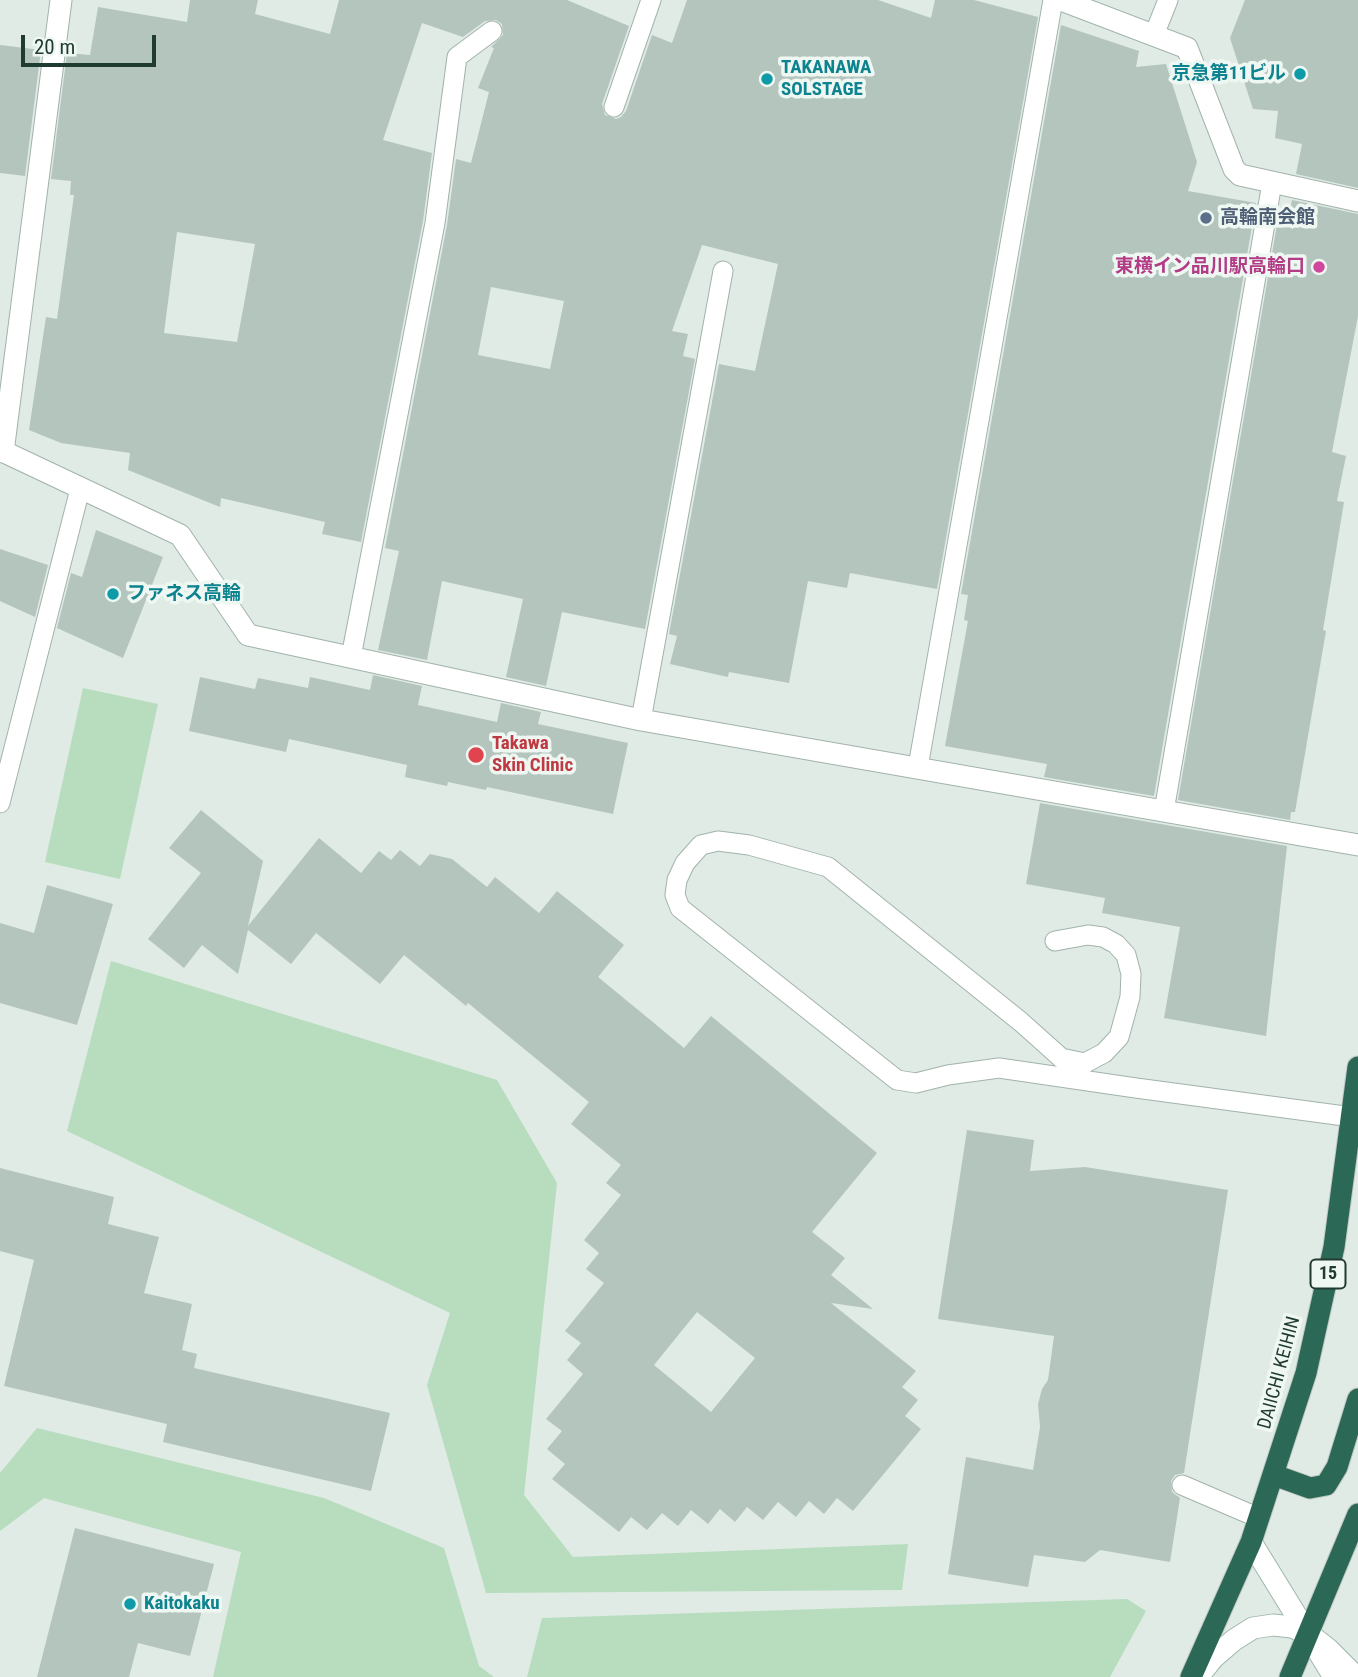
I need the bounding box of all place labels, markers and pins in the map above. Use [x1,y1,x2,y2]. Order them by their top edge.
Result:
place label: TAKANAWA SOLSTAGE [781,57,871,101]
place label: 京急第11ビル [1172,63,1286,85]
marker: 京急第11ビル [1292,66,1308,82]
marker: TAKANAWA SOLSTAGE [759,71,775,87]
place label: 高輪南会館 [1220,207,1315,229]
marker: 高輪南会館 [1198,210,1214,226]
place label: 東横イン品川駅高輪口 [1115,256,1305,278]
marker: 東横イン品川駅高輪口 [1311,259,1327,275]
place label: ファネス高輪 [127,583,241,605]
marker: ファネス高輪 [105,586,121,602]
place label: Takawa Skin Clinic [492,733,573,777]
marker: Takawa Skin Clinic [466,745,486,765]
place label: Kaitokaku [144,1593,220,1615]
marker: Kaitokaku [122,1596,138,1612]

